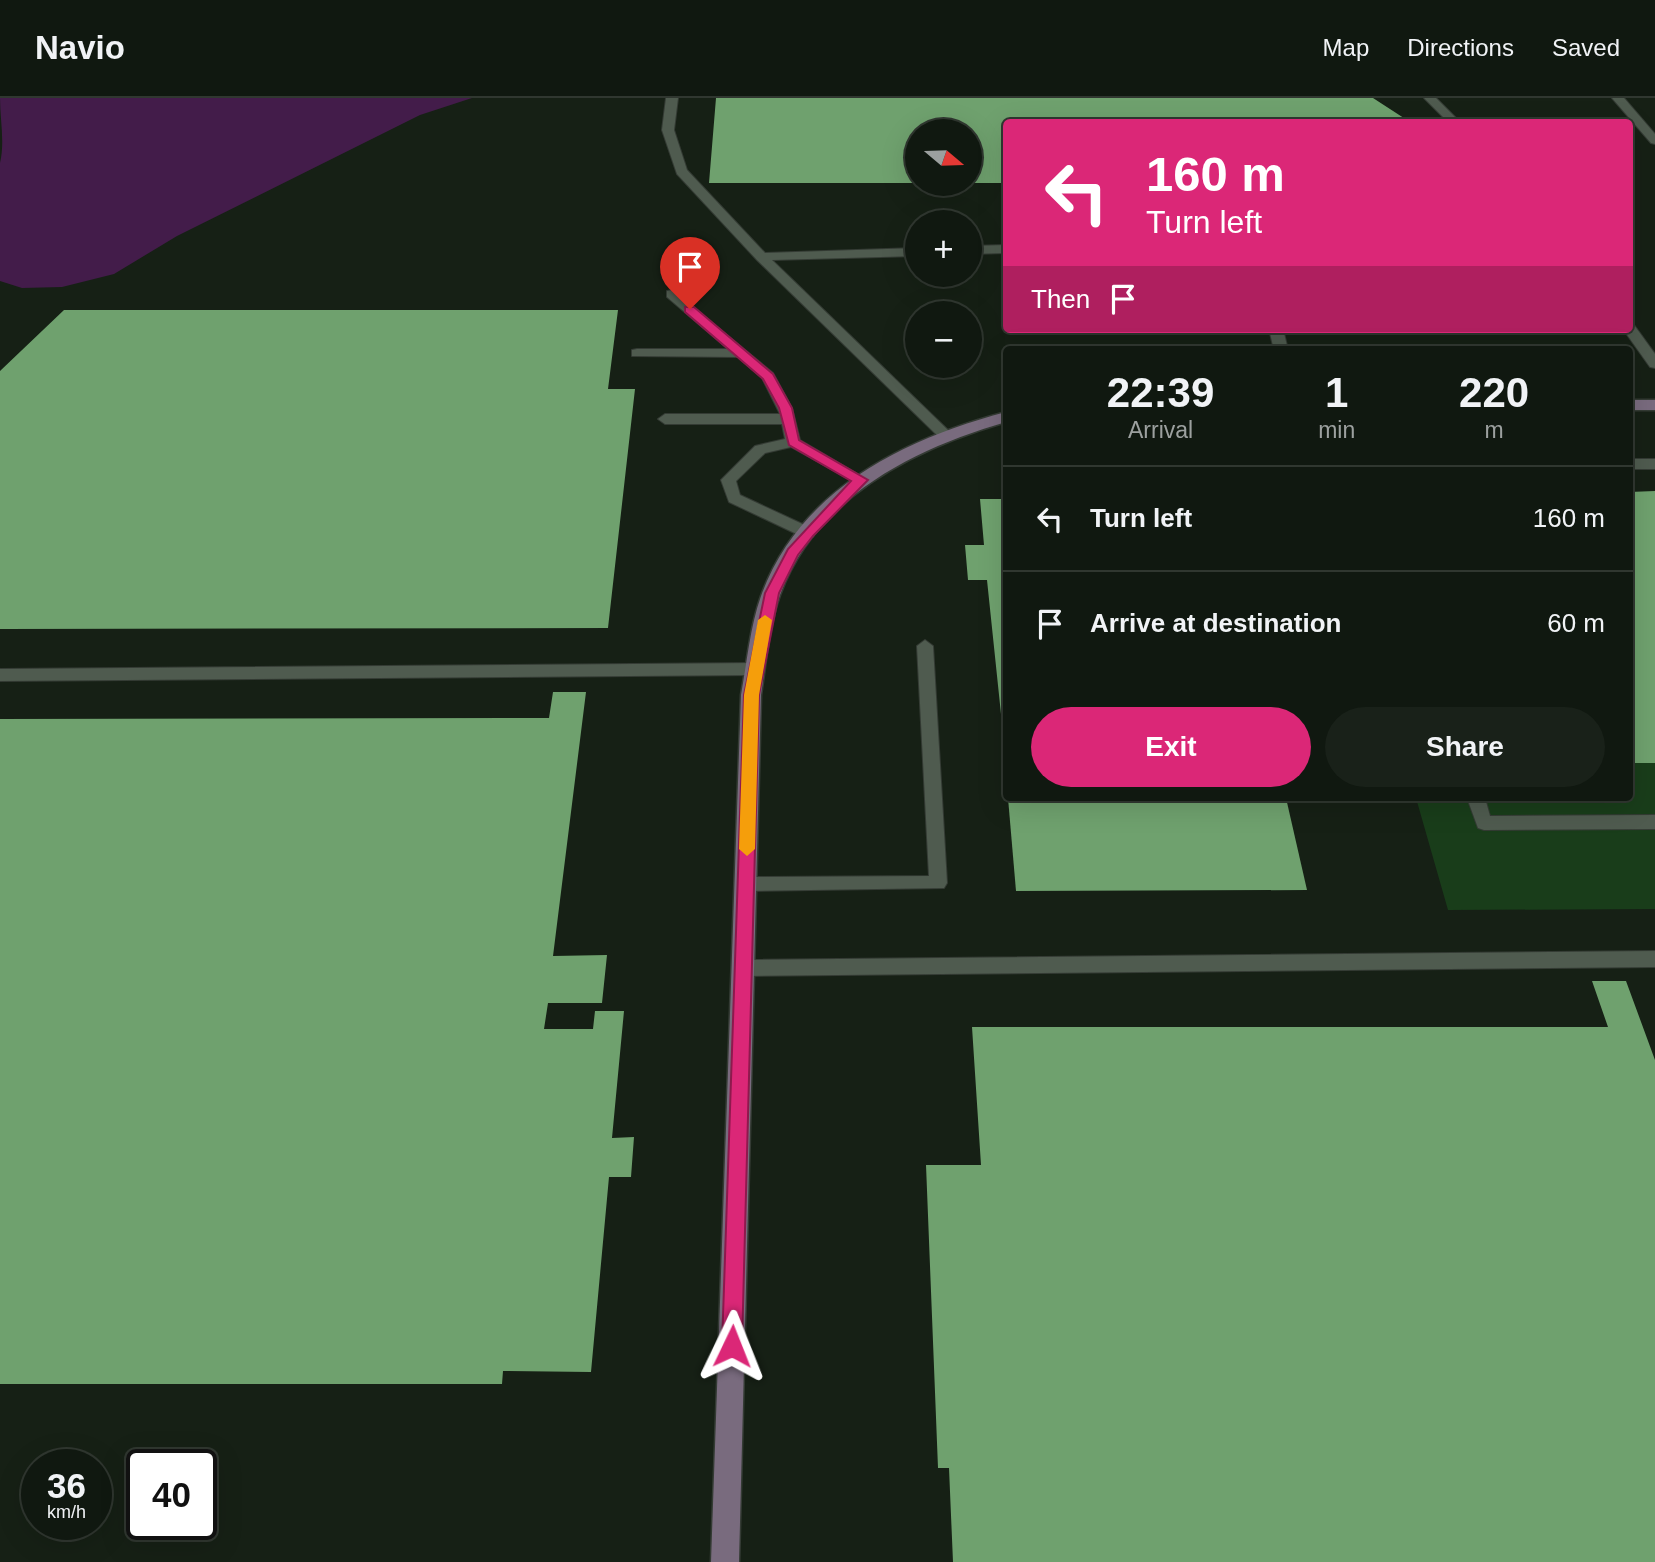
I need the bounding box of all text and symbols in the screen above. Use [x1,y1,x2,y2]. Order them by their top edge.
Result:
text: Navio [35,29,125,66]
text: Map [1323,34,1369,61]
text: Directions [1407,34,1514,61]
text: Saved [1552,34,1620,61]
north arrow [905,119,982,196]
map controls [905,119,982,378]
icon: left [1031,147,1122,238]
text: 160 m [1146,147,1285,201]
text: Turn left [1146,204,1262,240]
button: + [905,210,982,287]
pin [660,237,720,309]
icon: arrive [671,248,709,286]
icon: arrive [1104,280,1142,318]
text: Then [1031,284,1090,314]
button: − [905,301,982,378]
text: 22:39 [1107,369,1214,416]
text: 1 [1325,369,1348,416]
text: 220 [1459,369,1529,416]
text: Arrival [1128,417,1193,443]
text: min [1318,417,1355,443]
text: m [1485,417,1504,443]
icon: left [1031,500,1069,538]
text: Turn left [1090,503,1192,533]
text: 160 m [1533,503,1605,533]
icon: arrive [1031,605,1069,643]
text: Arrive at destination [1090,608,1341,638]
text: 60 m [1547,608,1605,638]
button: Exit [1031,707,1311,787]
button: Share [1325,707,1605,787]
position arrow [695,1309,769,1383]
speed limit sign: 40 [126,1449,217,1540]
text: 36 [47,1466,86,1505]
text: km/h [47,1502,86,1522]

